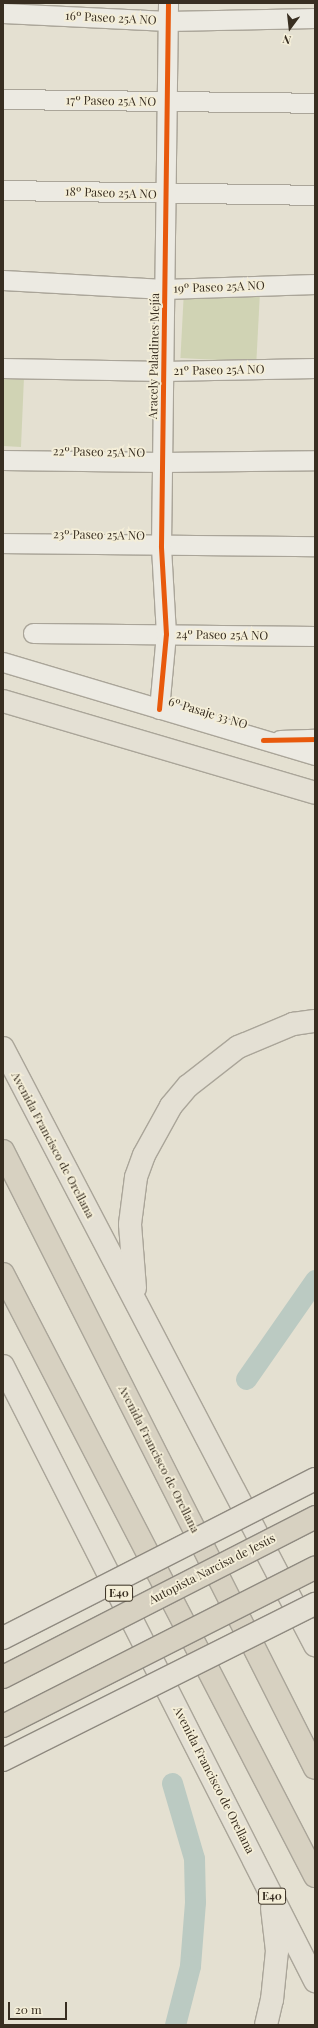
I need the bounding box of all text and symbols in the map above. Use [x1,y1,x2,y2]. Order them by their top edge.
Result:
street label: 16º Paseo 25A NO [65,8,157,28]
north arrow [270,8,310,48]
text: N [281,32,293,48]
street label: 17º Paseo 25A NO [66,93,156,109]
street label: 18º Paseo 25A NO [65,184,157,202]
street label: 19º Paseo 25A NO [173,278,265,296]
street label: Aracely Paladines Mejía [146,293,162,419]
street label: 21º Paseo 25A NO [173,362,265,378]
street label: 22º Paseo 25A NO [53,444,145,460]
street label: 23º Paseo 25A NO [53,527,145,543]
street label: 24º Paseo 25A NO [176,627,268,643]
street label: 6º Pasaje 33 NO [167,694,249,732]
street label: Avenida Francisco de Orellana [8,1069,98,1221]
street label: Avenida Francisco de Orellana [115,1383,203,1535]
street label: Autopista Narcisa de Jesús [146,1531,278,1607]
road number: E40 [105,1584,133,1602]
street label: Avenida Francisco de Orellana [170,1704,258,1856]
road number: E40 [258,1887,286,1905]
scale bar [10,1994,69,2020]
text: 20 m [15,2001,42,2017]

